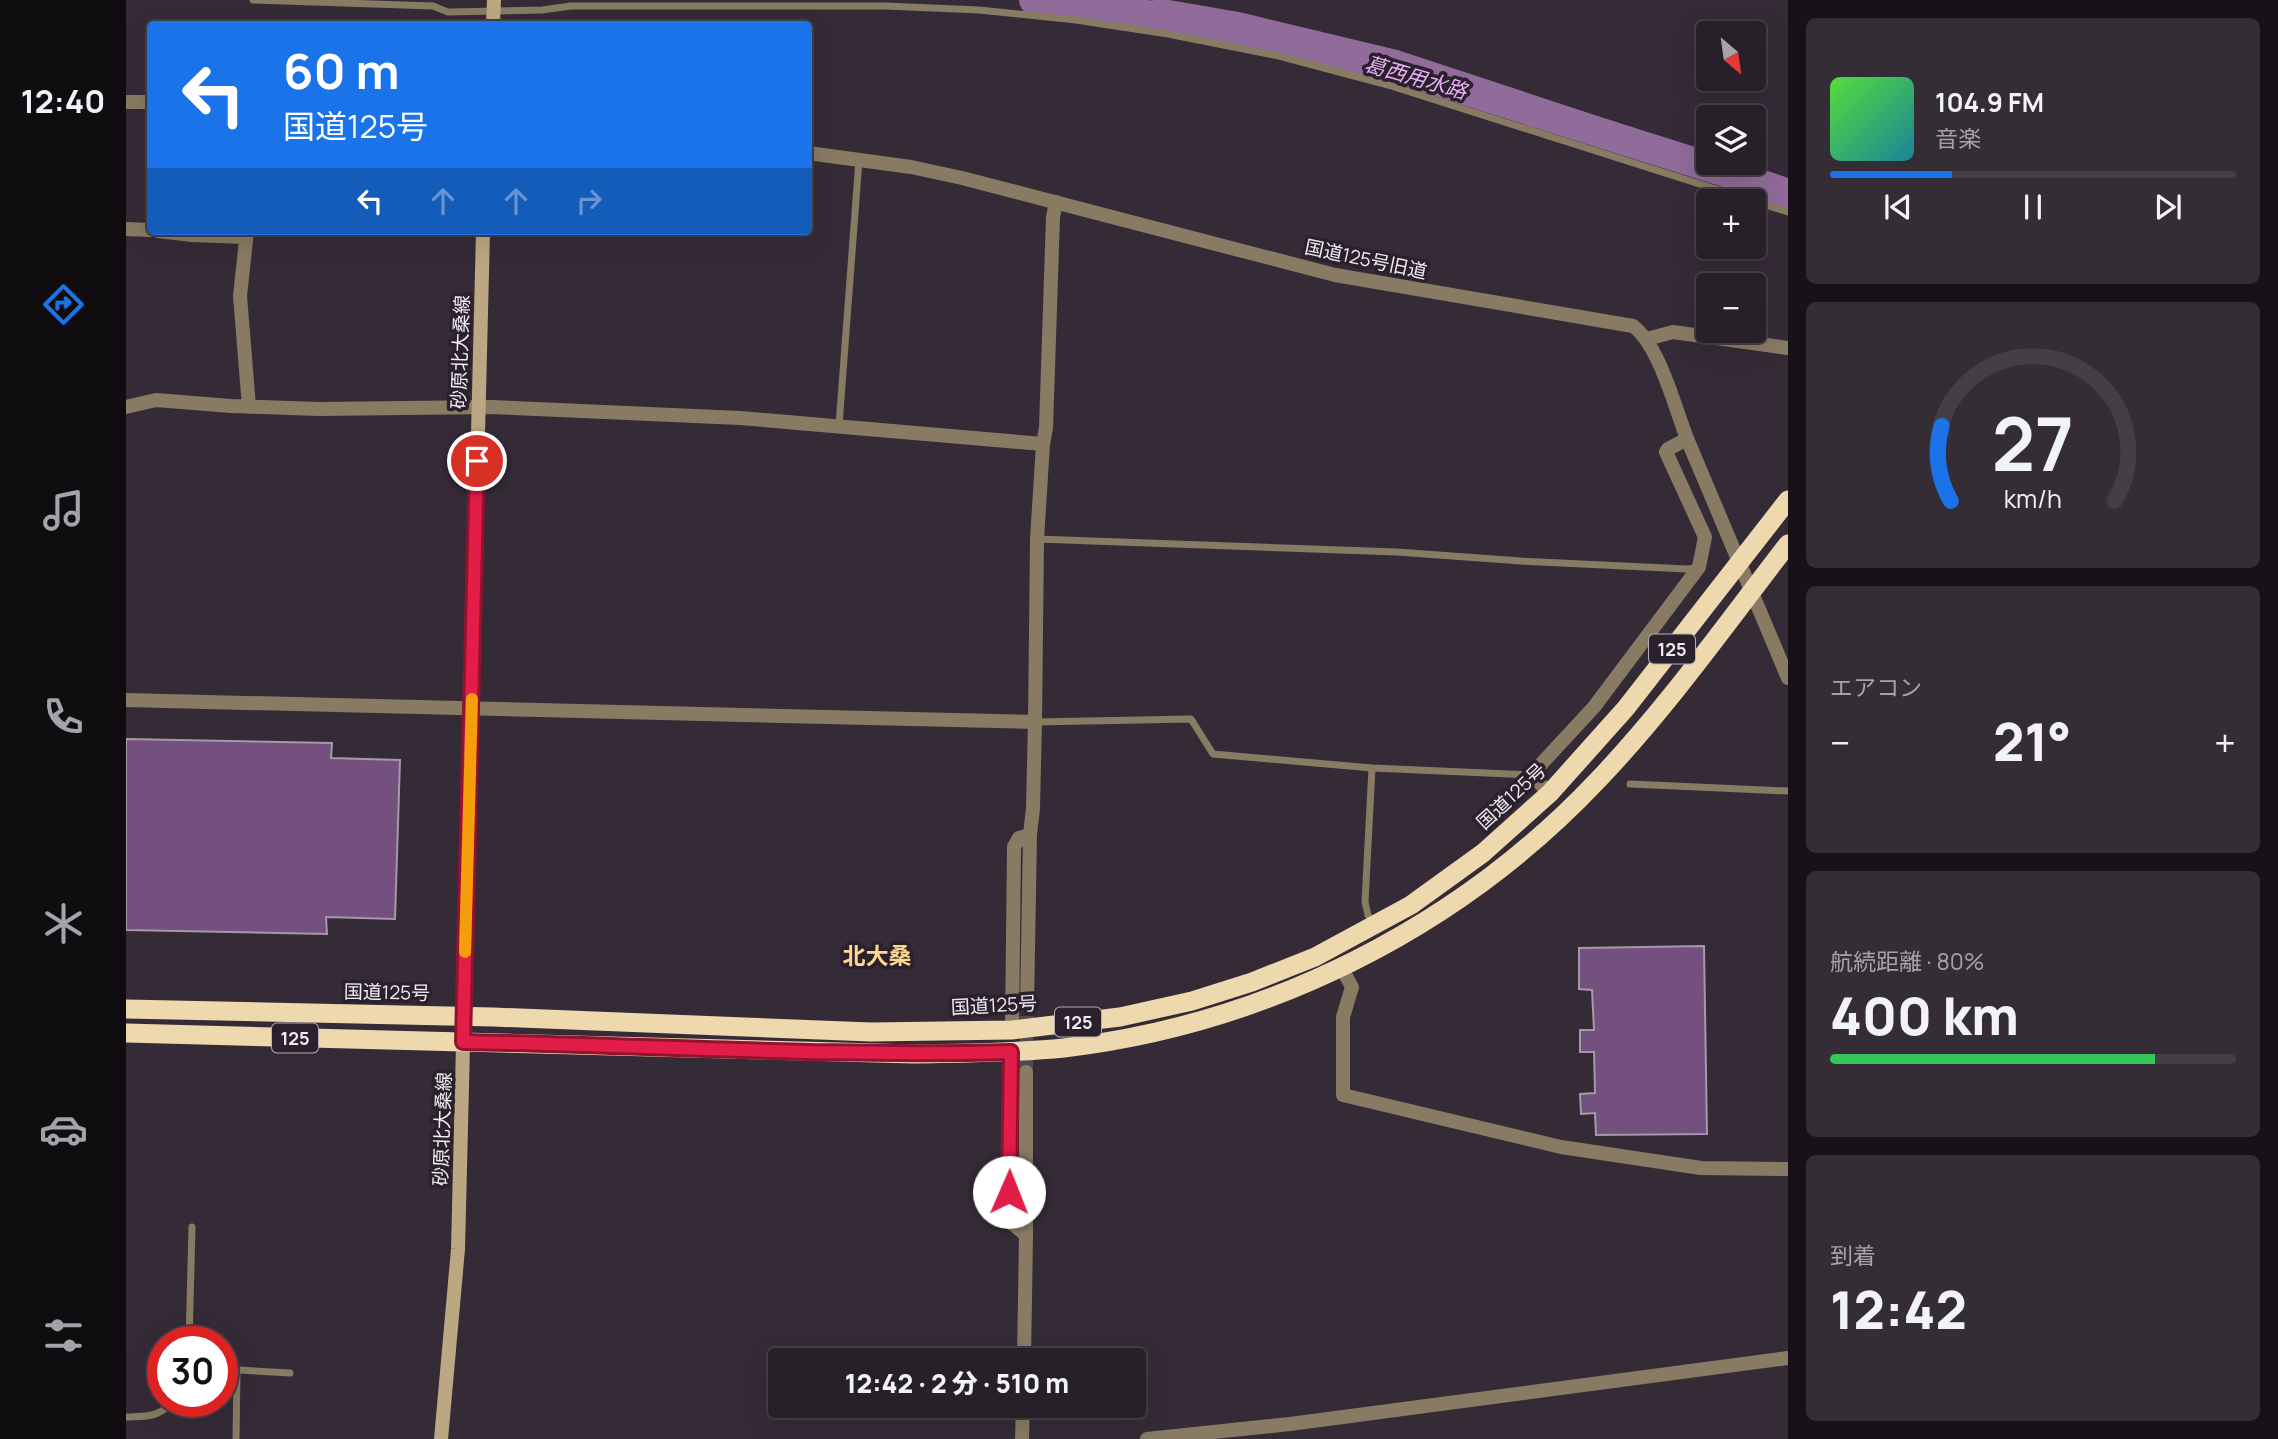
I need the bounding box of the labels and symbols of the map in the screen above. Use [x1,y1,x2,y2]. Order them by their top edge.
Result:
north arrow [1696,21,1766,91]
water label: 葛西用水路 [1362,49,1472,105]
street label: 国道125号旧道 [1303,233,1429,285]
street label: 砂原北大桑線 [445,295,475,409]
pin [447,431,507,491]
road number: 125 [1649,634,1695,664]
street label: 国道125号 [1471,757,1551,835]
district label: 北大桑 [843,939,912,971]
street label: 国道125号 [344,978,430,1006]
street label: 国道125号 [950,990,1038,1020]
road number: 125 [1055,1007,1101,1036]
road number: 125 [272,1023,318,1052]
street label: 砂原北大桑線 [427,1072,457,1186]
position arrow [972,1155,1046,1229]
speed limit sign: 30 [147,1326,238,1417]

